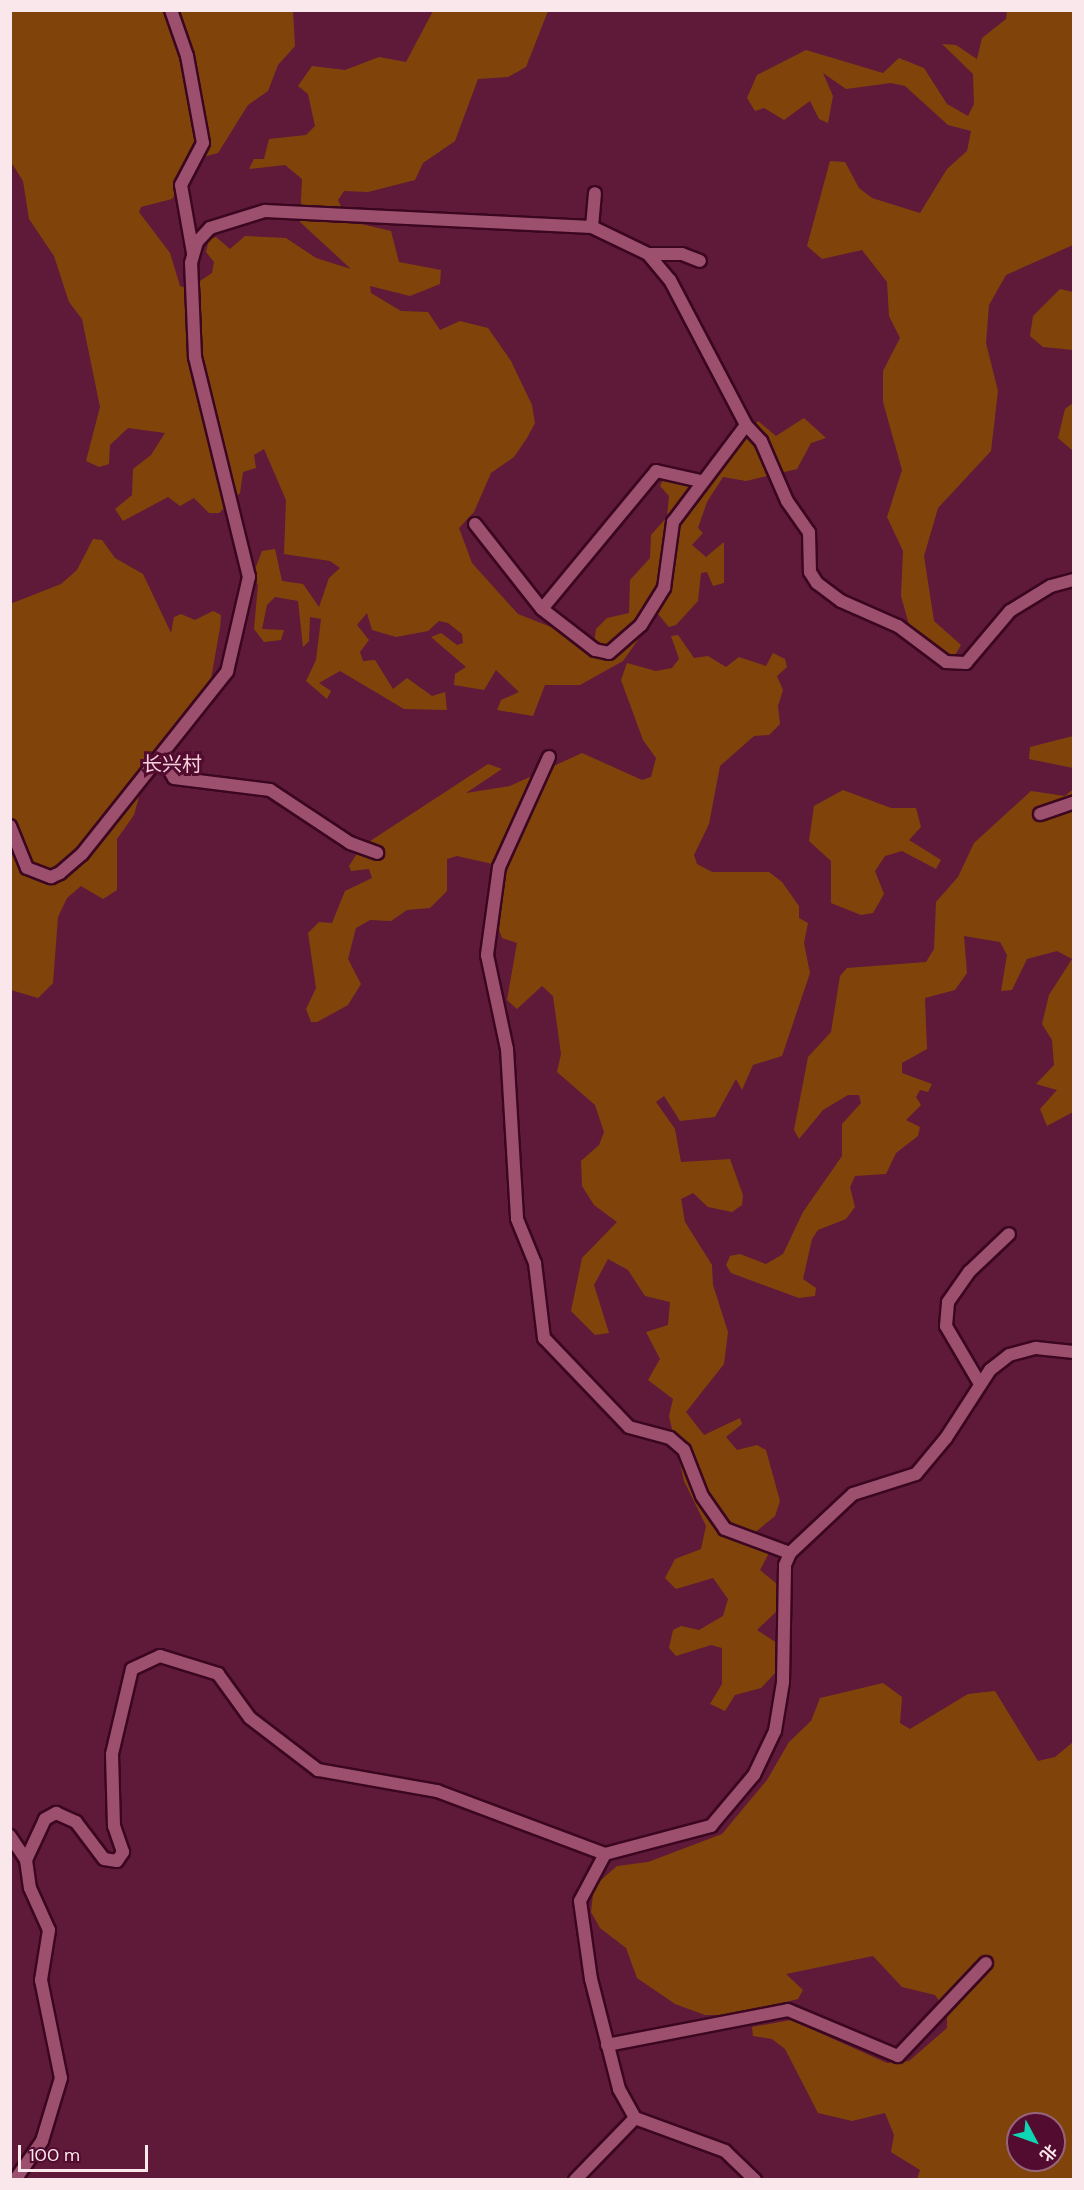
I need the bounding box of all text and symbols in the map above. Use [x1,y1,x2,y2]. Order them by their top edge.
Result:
district label: 长兴村 [142,752,202,776]
north arrow [1006,2112,1066,2172]
scale bar [21,2133,152,2171]
text: 北 [1035,2140,1062,2166]
text: 100 m [29,2143,80,2167]

